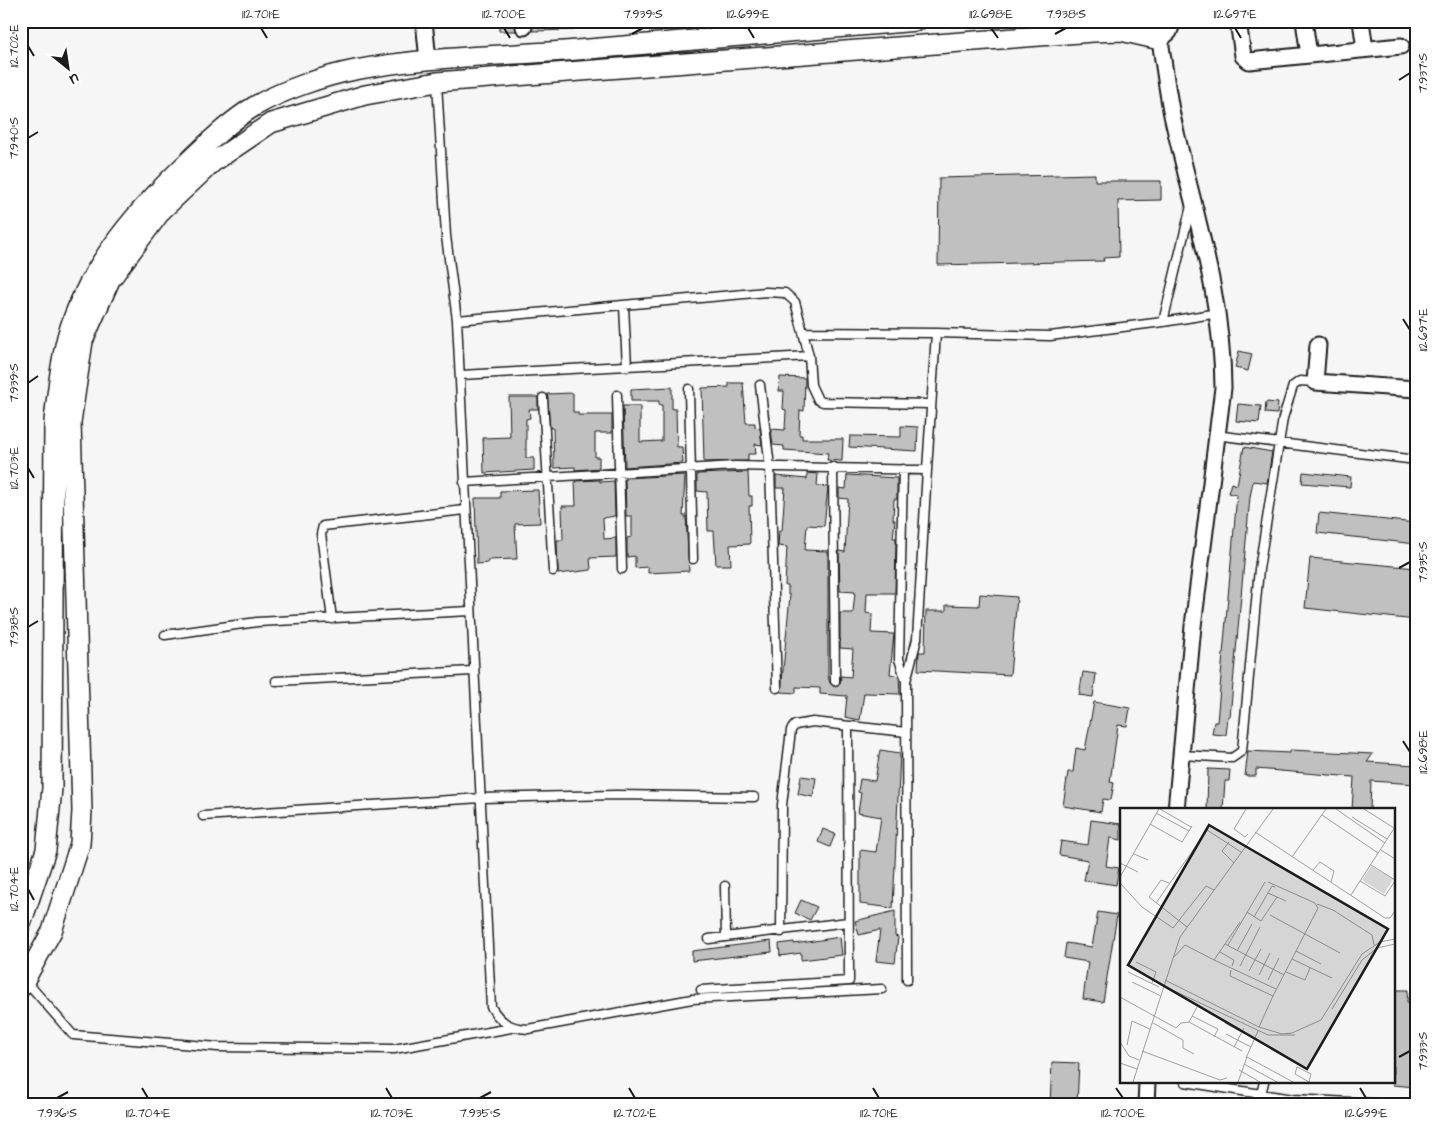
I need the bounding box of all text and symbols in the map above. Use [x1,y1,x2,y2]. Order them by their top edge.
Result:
text: 112.701°E [242,6,280,23]
text: 112.700°E [482,6,526,23]
text: 7.939°S [623,6,663,23]
text: 112.699°E [727,6,769,23]
text: 112.698°E [969,6,1013,23]
text: 7.938°S [1046,6,1086,23]
text: 112.697°E [1213,6,1257,23]
text: 112.702°E [6,24,23,68]
north arrow [42,42,92,92]
text: 7.937°S [1415,53,1432,93]
text: U [65,68,82,89]
text: 7.940°S [6,117,23,159]
text: 112.697°E [1415,308,1432,352]
text: 7.939°S [6,363,23,403]
text: 112.703°E [6,447,23,489]
text: 7.935°S [1415,541,1432,582]
text: 7.938°S [6,607,23,647]
text: 112.698°E [1415,730,1432,774]
inset map [1120,808,1394,1084]
text: 112.704°E [6,867,23,911]
text: 7.933°S [1415,1031,1432,1070]
text: 7.936°S [37,1105,77,1122]
text: 112.704°E [126,1105,170,1122]
text: 112.703°E [371,1105,413,1122]
text: 7.935°S [460,1105,501,1122]
text: 112.702°E [613,1105,657,1122]
text: 112.701°E [860,1105,898,1122]
text: 112.700°E [1101,1105,1145,1122]
text: 112.699°E [1345,1105,1387,1122]

